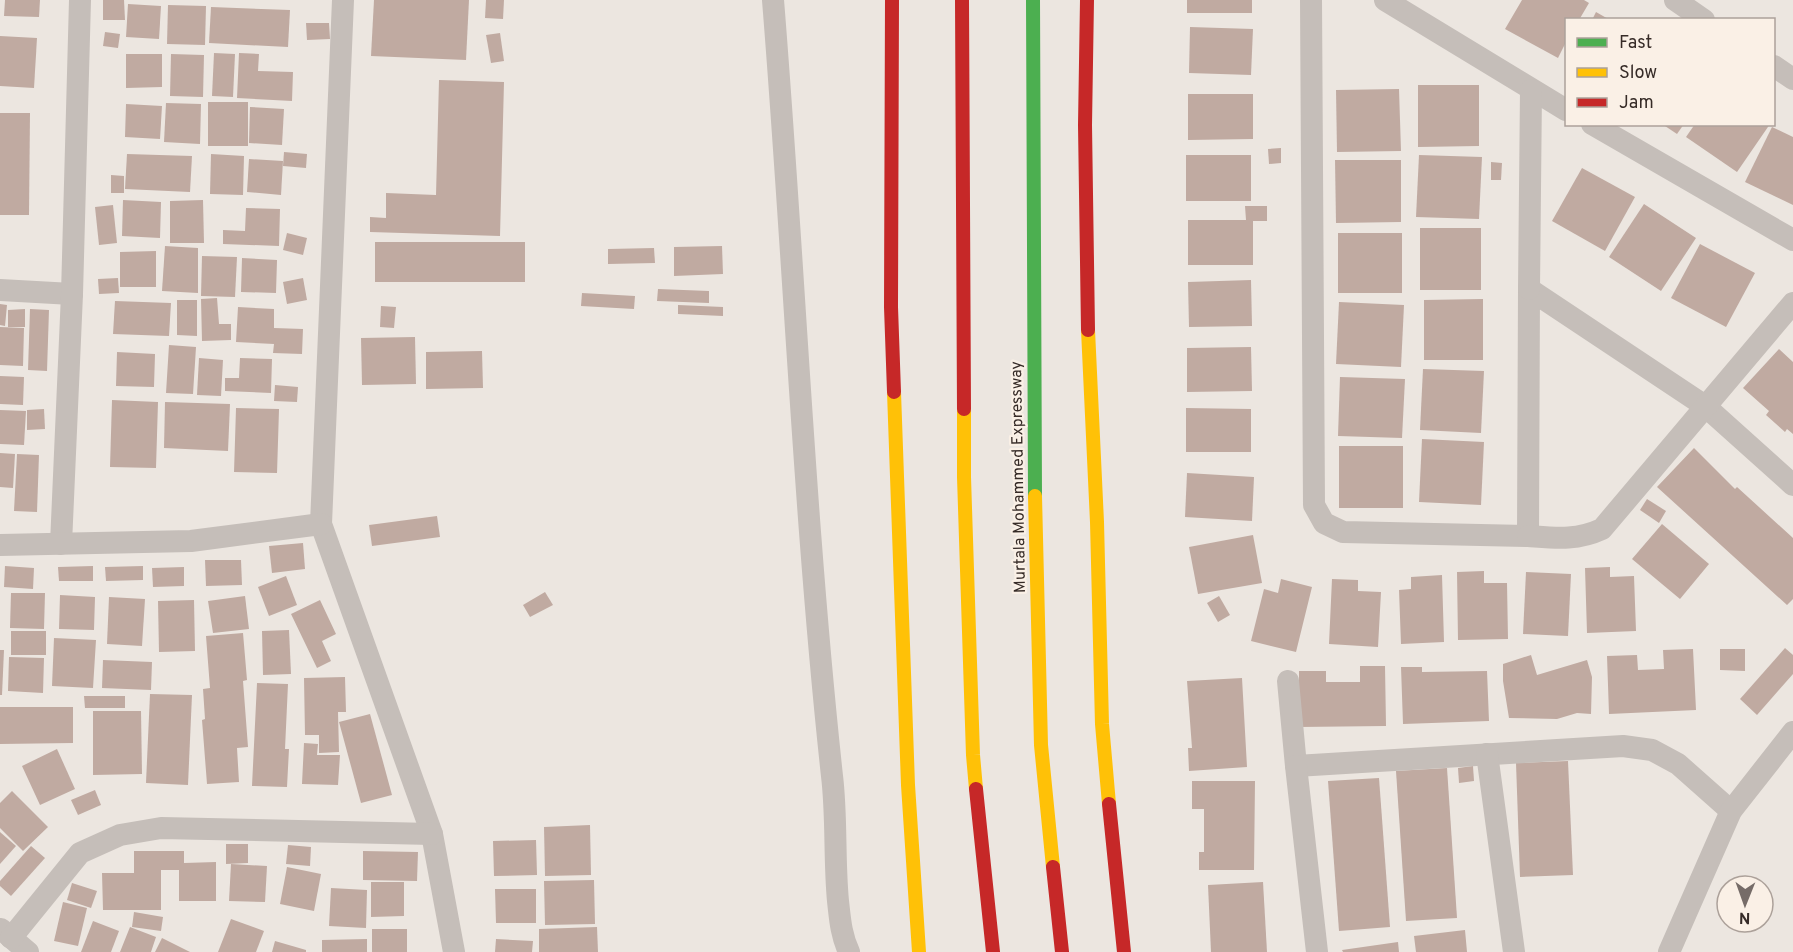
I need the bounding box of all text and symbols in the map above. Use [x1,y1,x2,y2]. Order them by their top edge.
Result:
legend [1565,18,1775,126]
text: Fast [1619,32,1652,55]
text: Slow [1619,62,1657,85]
text: Jam [1619,92,1654,115]
street label: Murtala Mohammed Expressway [1007,361,1031,593]
north arrow [1715,874,1775,934]
text: N [1739,907,1751,927]

